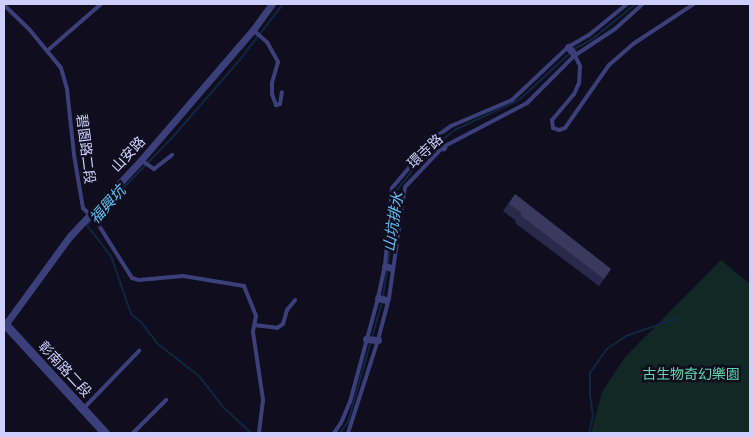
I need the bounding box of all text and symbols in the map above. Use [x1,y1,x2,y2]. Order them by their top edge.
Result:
street label: 碧園路二段 [73,113,99,185]
street label: 環寺路 [404,131,446,171]
street label: 山安路 [108,133,148,175]
water label: 福興坑 [86,182,130,228]
water label: 山坑排水 [380,191,408,253]
street label: 彰南路二段 [35,338,95,400]
park label: 古生物奇幻樂園 [642,366,740,382]

